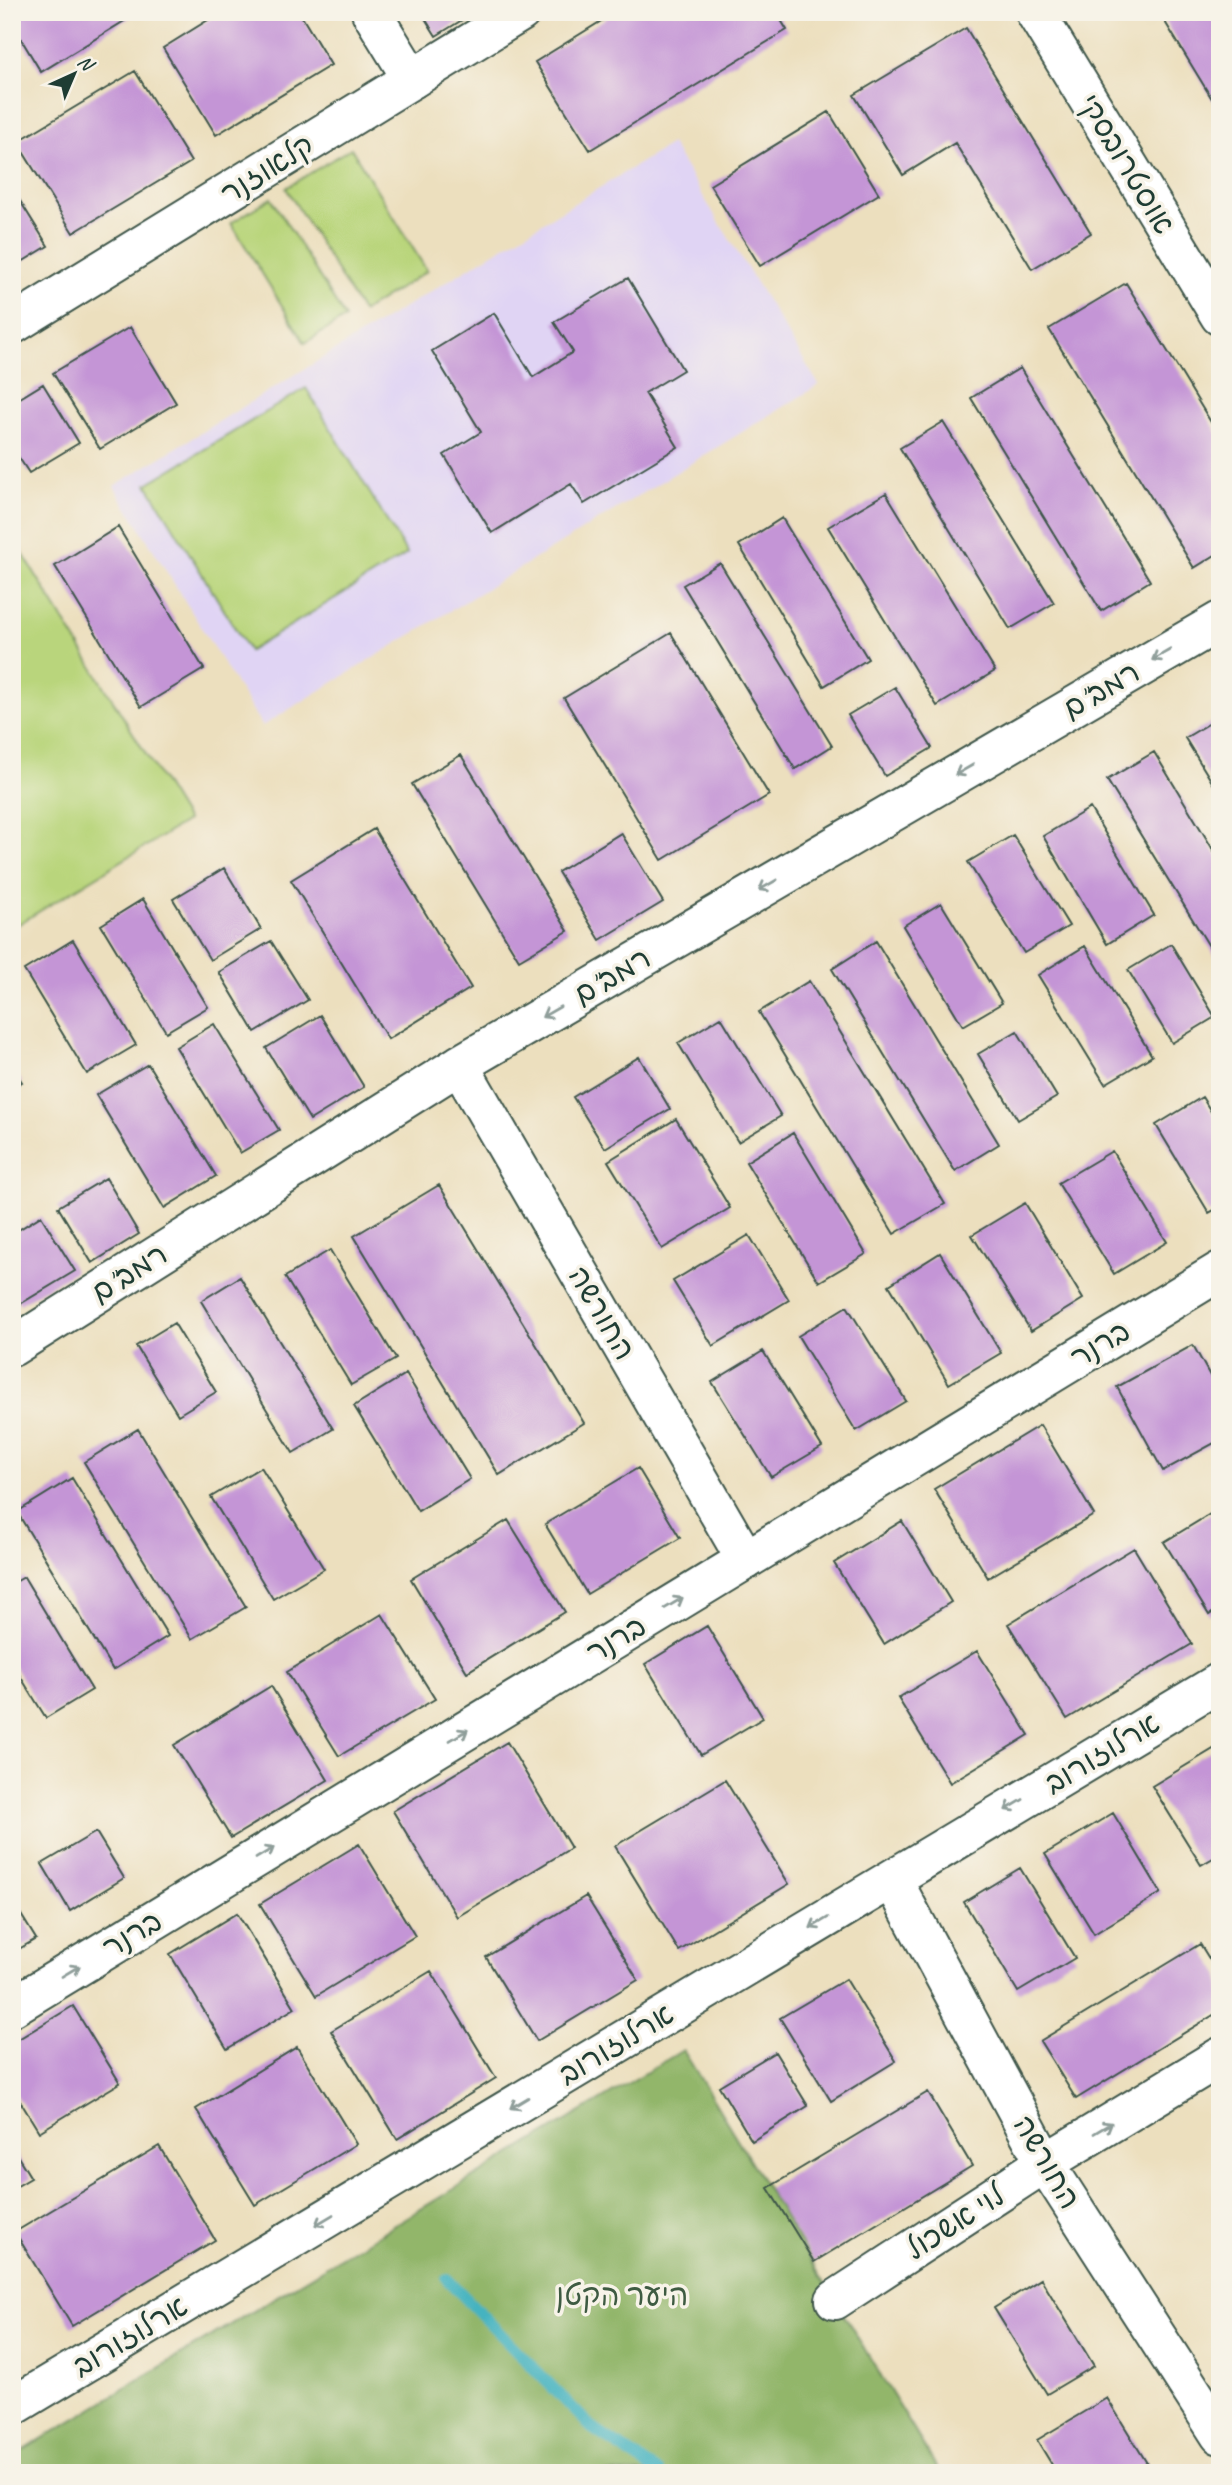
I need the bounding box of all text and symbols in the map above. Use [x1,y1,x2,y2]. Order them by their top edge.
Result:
north arrow [38,38,108,108]
text: N [73,50,100,77]
street label: אוסטרובסקי [1070,87,1184,241]
street label: קלאוזנר [213,126,321,212]
one-way arrow [1151,648,1171,662]
street label: רמב"ם [1056,653,1146,727]
one-way arrow [955,763,975,777]
one-way arrow [759,878,779,892]
street label: רמב"ם [567,939,657,1013]
one-way arrow [541,1005,561,1019]
street label: רמב"ם [84,1235,174,1311]
street label: החורשה [560,1259,644,1367]
street label: ברנר [1063,1312,1137,1376]
one-way arrow [664,1596,684,1610]
street label: ברנר [579,1607,653,1671]
street label: ארלוזורוב [1037,1704,1167,1802]
one-way arrow [449,1727,469,1741]
one-way arrow [1005,1799,1025,1813]
one-way arrow [254,1846,274,1860]
street label: ברנר [95,1902,169,1966]
one-way arrow [810,1916,830,1930]
one-way arrow [60,1964,80,1978]
street label: ארלוזורוב [551,1995,681,2093]
one-way arrow [510,2096,530,2110]
street label: החורשה [1005,2108,1089,2216]
one-way arrow [1093,2120,1113,2134]
street label: לוי אשכול [898,2175,1013,2268]
one-way arrow [314,2213,334,2227]
park label: היער הקטן [556,2276,688,2314]
street label: ארלוזורוב [65,2287,195,2385]

